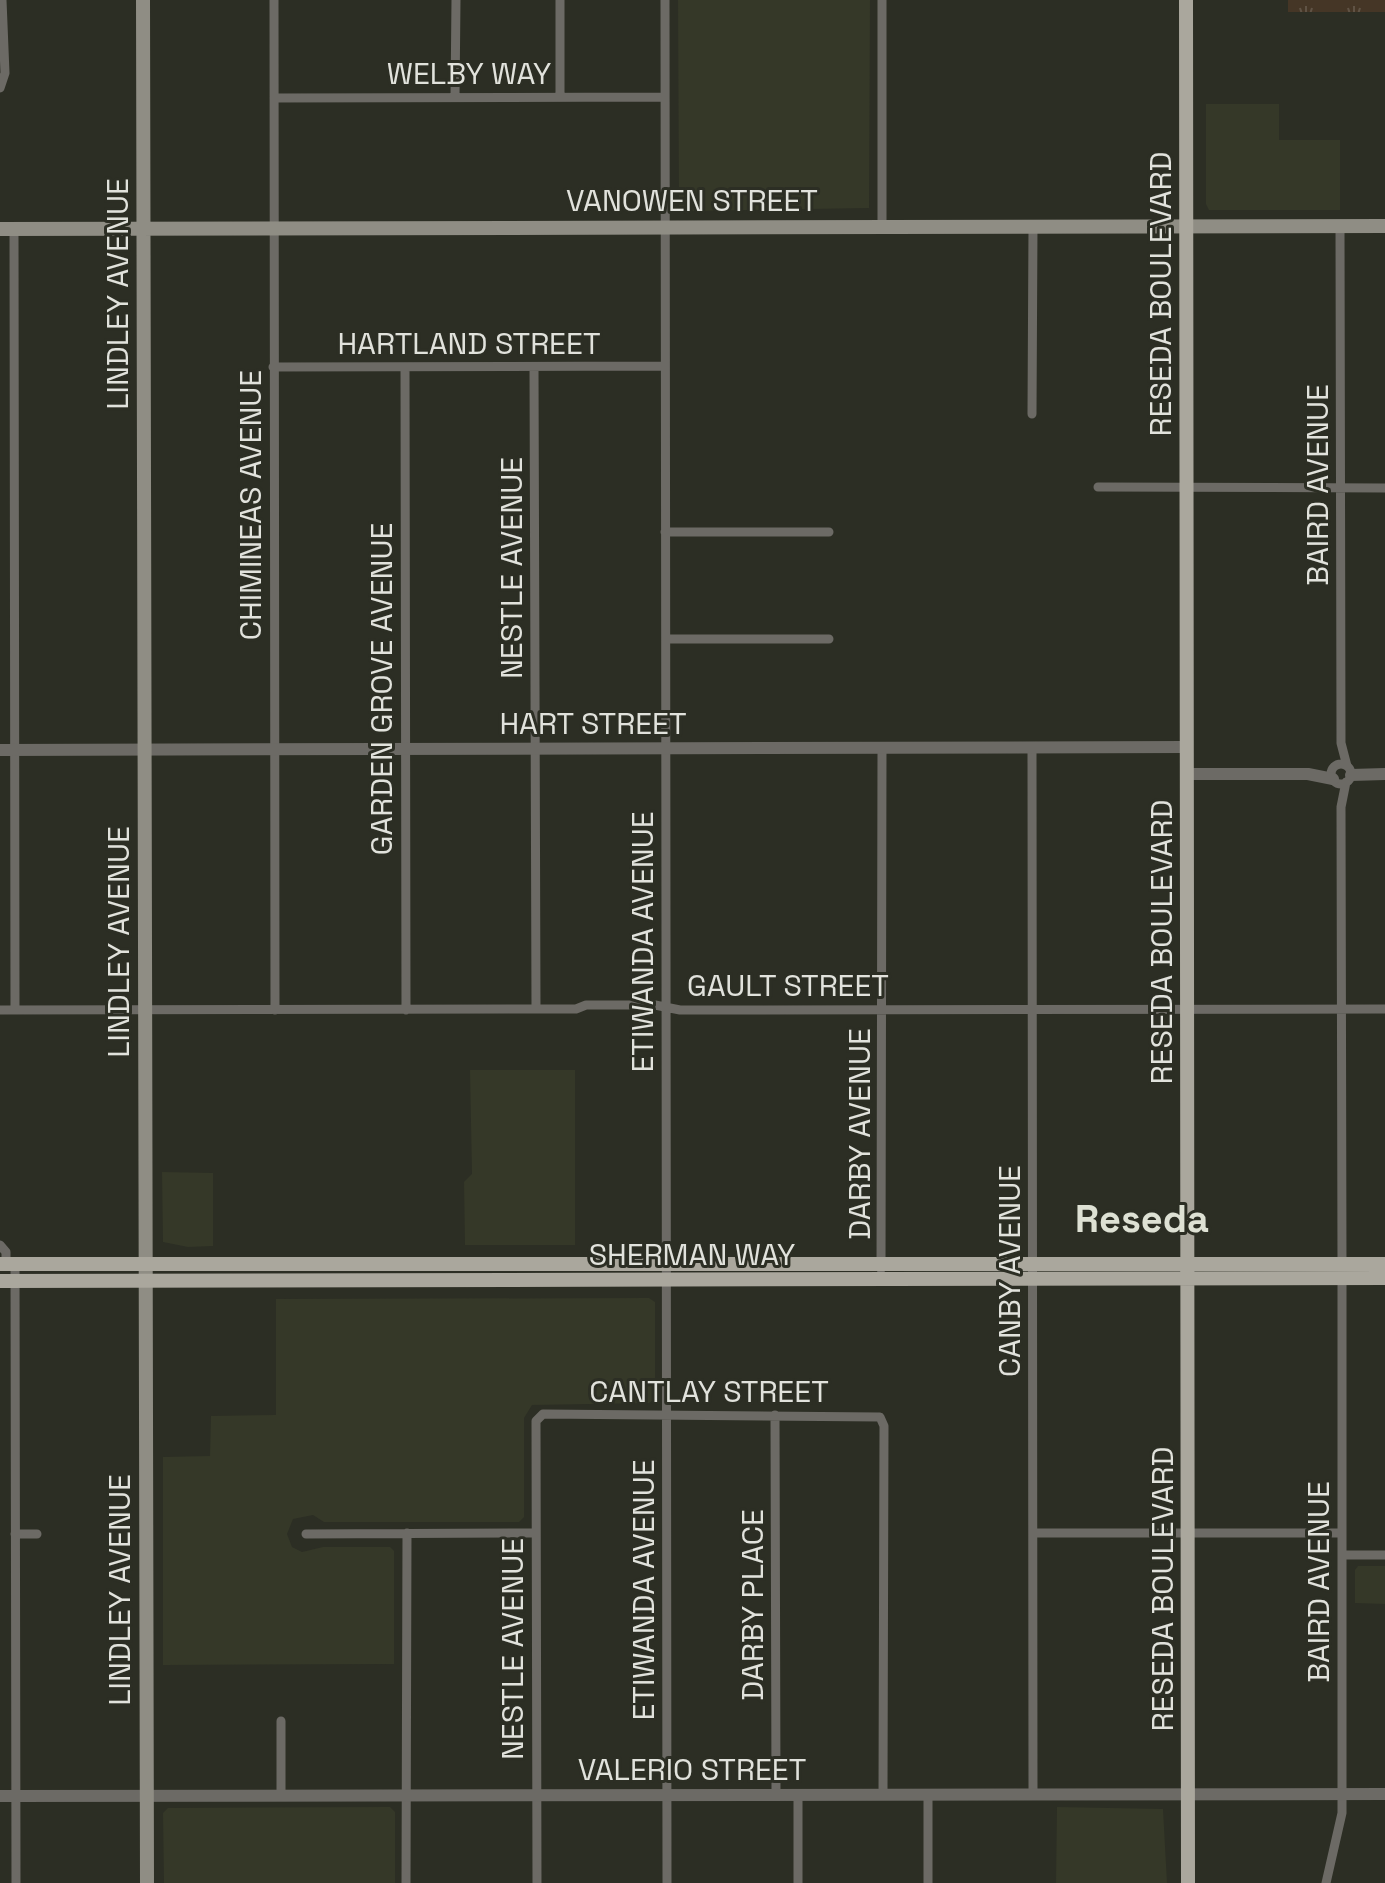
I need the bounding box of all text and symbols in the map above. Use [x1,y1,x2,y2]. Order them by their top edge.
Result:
street label: WELBY WAY [387,54,551,93]
street label: RESEDA BOULEVARD [1141,152,1180,436]
street label: LINDLEY AVENUE [98,178,137,410]
street label: VANOWEN STREET [566,181,818,220]
street label: HARTLAND STREET [337,324,601,363]
street label: CHIMINEAS AVENUE [231,370,270,640]
street label: BAIRD AVENUE [1298,384,1337,586]
street label: NESTLE AVENUE [492,457,531,679]
street label: GARDEN GROVE AVENUE [362,523,401,855]
street label: HART STREET [499,704,687,743]
street label: RESEDA BOULEVARD [1142,800,1181,1084]
street label: ETIWANDA AVENUE [623,811,662,1073]
street label: LINDLEY AVENUE [99,826,138,1058]
street label: GAULT STREET [687,966,889,1005]
street label: DARBY AVENUE [840,1028,879,1240]
street label: CANBY AVENUE [990,1165,1029,1377]
district label: Reseda [1075,1195,1209,1243]
street label: SHERMAN WAY [589,1235,795,1274]
street label: CANTLAY STREET [589,1372,829,1411]
street label: RESEDA BOULEVARD [1143,1447,1182,1731]
street label: ETIWANDA AVENUE [624,1459,663,1721]
street label: LINDLEY AVENUE [100,1474,139,1706]
street label: BAIRD AVENUE [1299,1481,1338,1683]
street label: DARBY PLACE [733,1509,772,1701]
street label: NESTLE AVENUE [493,1538,532,1760]
street label: VALERIO STREET [578,1750,806,1789]

